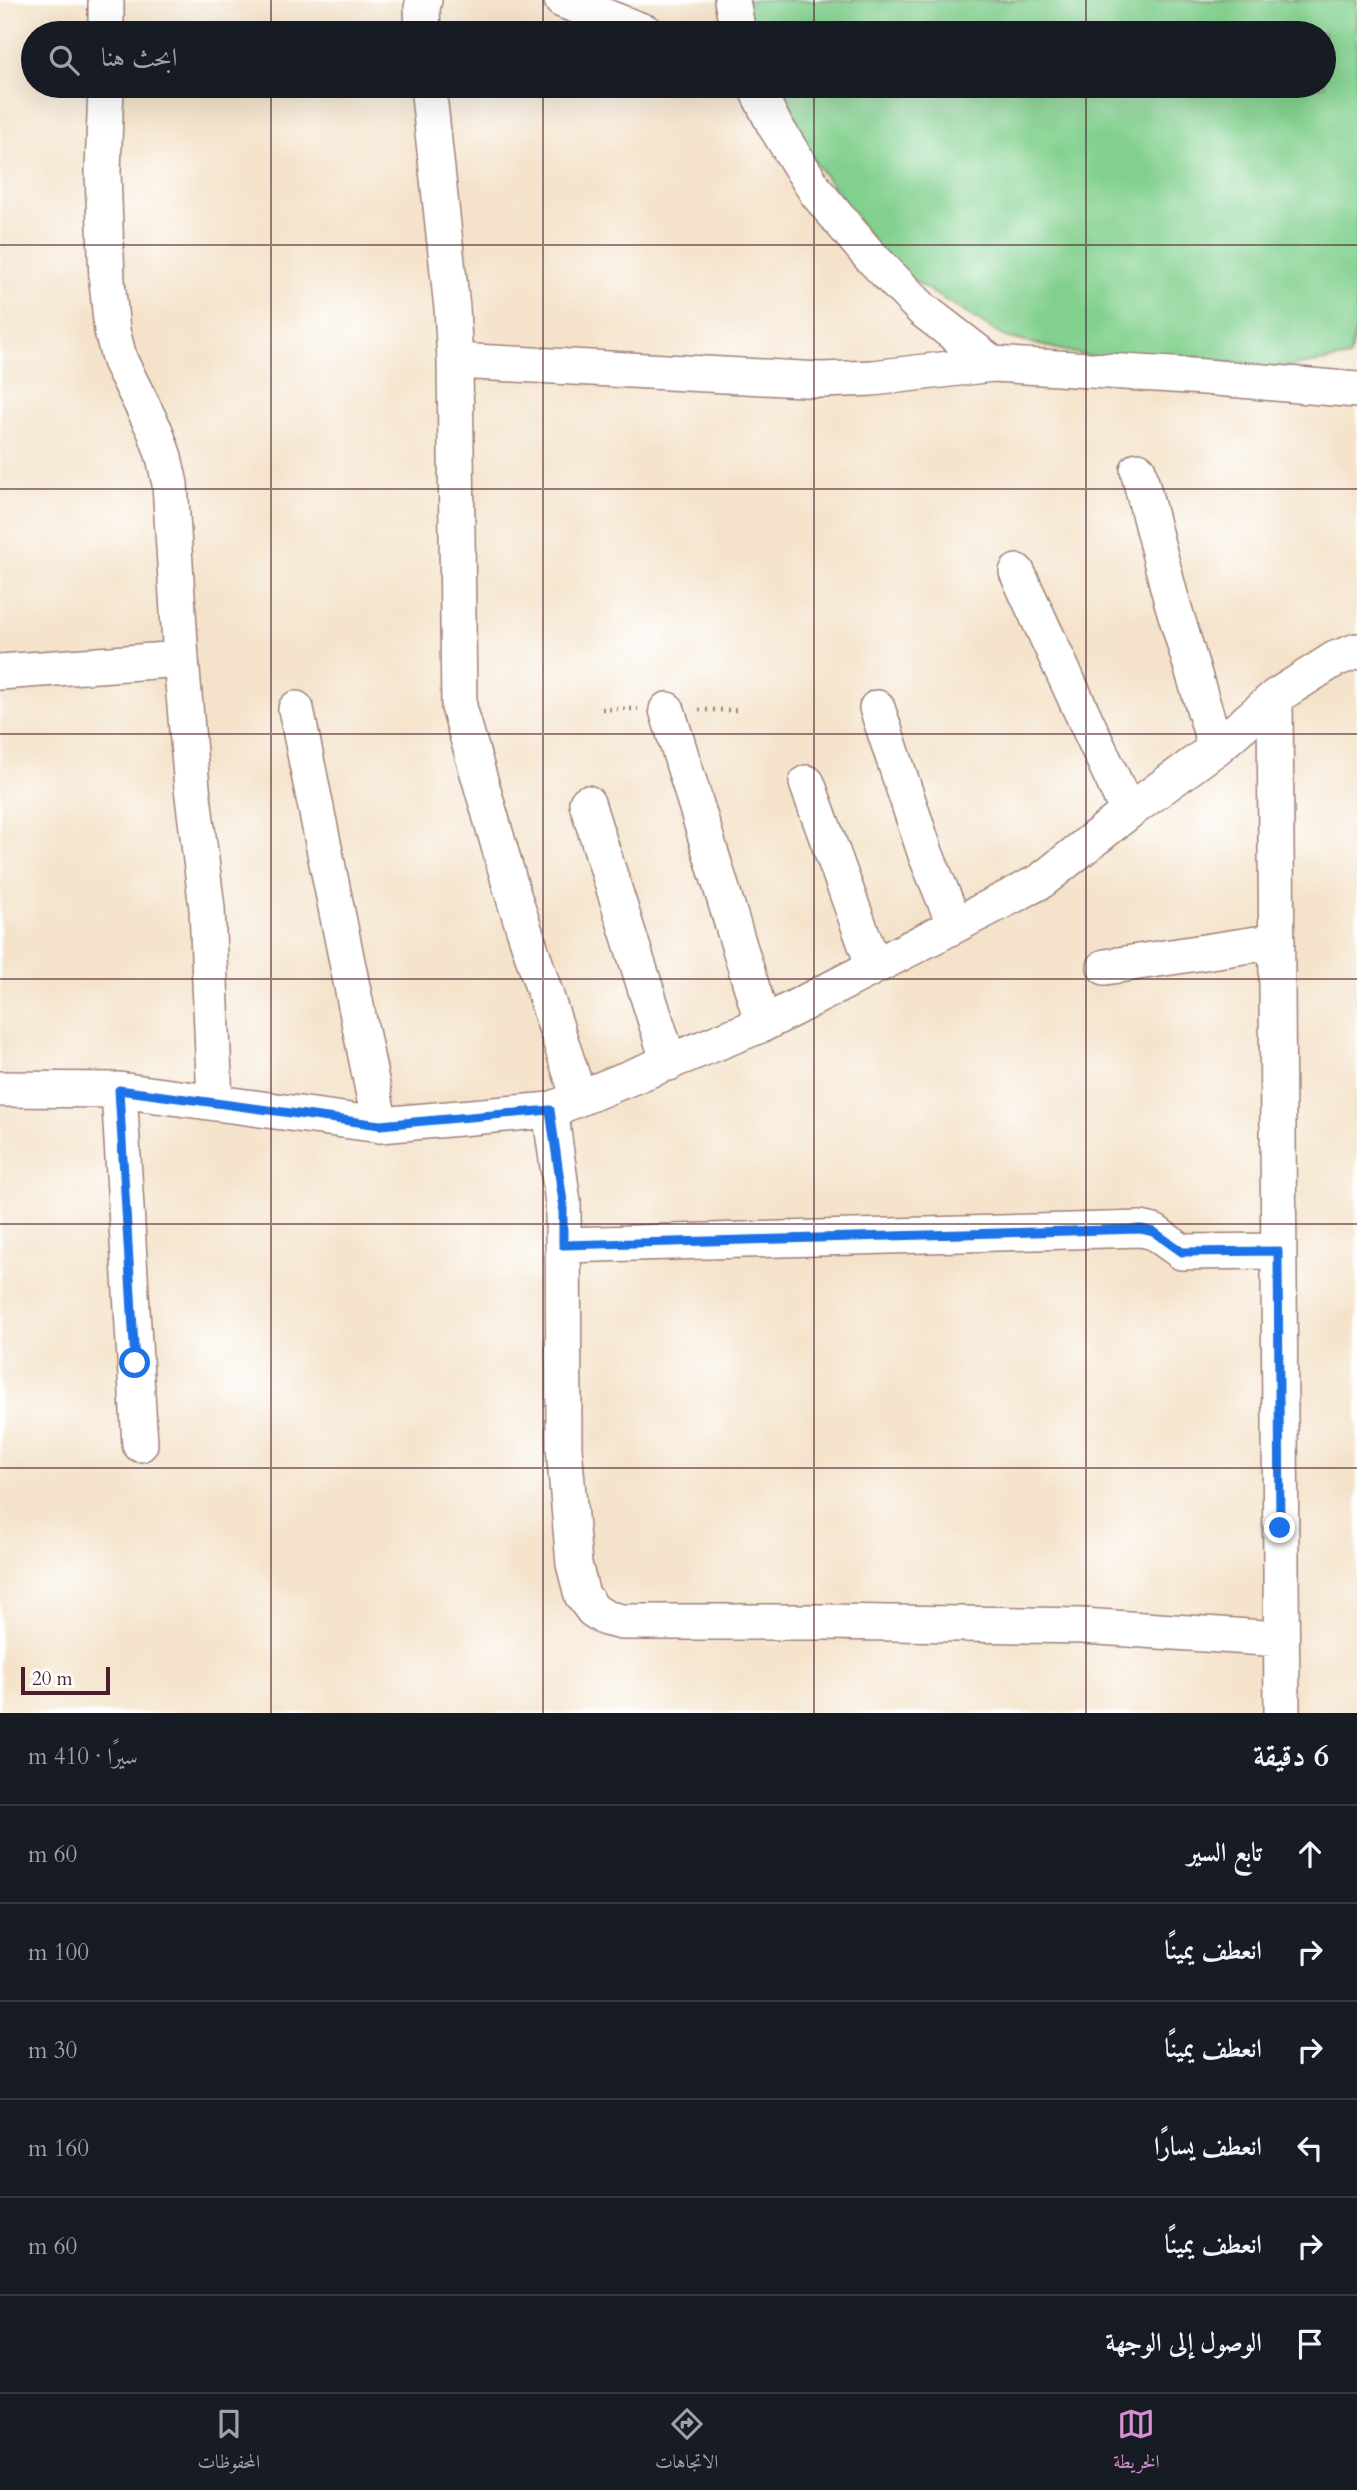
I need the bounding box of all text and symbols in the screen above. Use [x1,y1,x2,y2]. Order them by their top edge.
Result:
search box [21,21,1336,98]
text: ابحث هنا [101,40,177,75]
icon: search [45,41,83,79]
route start [119,1347,150,1378]
route end [1264,1512,1295,1543]
scale bar [21,1664,110,1696]
text: 20 m [32,1666,73,1692]
text: 6 دقيقة [1253,1736,1329,1777]
text: سيرًا · 410 m [28,1741,138,1772]
text: تابع السير [1187,1835,1262,1870]
icon: ahead [1291,1835,1329,1873]
text: 60 m [28,1839,77,1870]
text: انعطف يمينًا [1164,1933,1262,1968]
icon: right [1291,1933,1329,1971]
text: 100 m [28,1937,89,1968]
text: انعطف يمينًا [1164,2031,1262,2066]
icon: right [1291,2031,1329,2069]
text: 30 m [28,2035,77,2066]
text: انعطف يسارًا [1154,2129,1262,2164]
icon: left [1291,2129,1329,2167]
text: 160 m [28,2133,89,2164]
text: انعطف يمينًا [1164,2227,1262,2262]
icon: right [1291,2227,1329,2265]
text: 60 m [28,2231,77,2262]
text: الوصول إلى الوجهة [1106,2325,1262,2360]
icon: arrive [1291,2325,1329,2363]
tab: المحفوظات [197,2405,260,2480]
tab: الاتجاهات [655,2405,718,2480]
tab: الخريطة [1113,2405,1160,2480]

